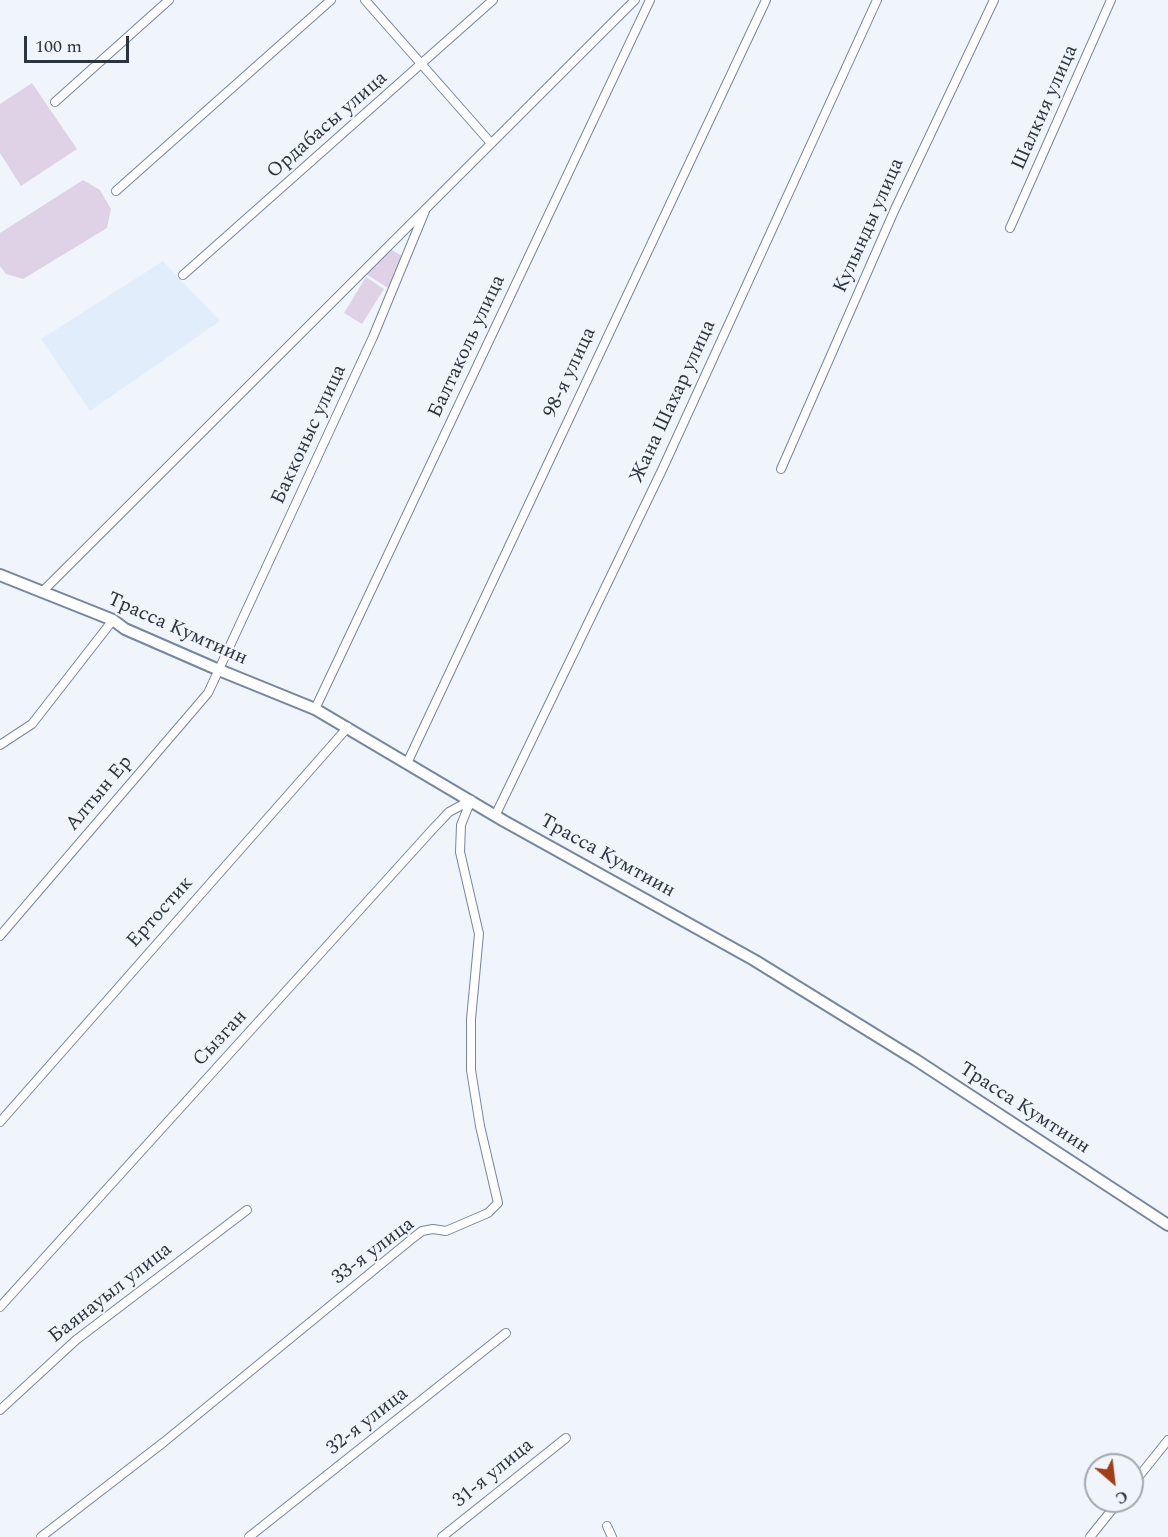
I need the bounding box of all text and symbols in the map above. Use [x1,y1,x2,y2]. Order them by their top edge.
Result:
scale bar [27,24,132,62]
text: 100 m [35,33,82,60]
street label: Шалкия улица [1008,42,1084,174]
street label: Ордабасы улица [263,67,393,185]
street label: Кулынды улица [830,155,910,297]
street label: Балтаколь улица [424,272,512,422]
street label: Жана Шахар улица [626,317,722,487]
street label: 98-я улица [540,324,602,422]
street label: Бакконыс улица [267,361,353,509]
street label: Трасса Кумтиин [103,588,251,672]
street label: Алтын Ер [61,751,139,837]
street label: Трасса Кумтиин [535,810,679,904]
street label: Ертостик [123,872,199,954]
street label: Сызган [189,1006,253,1072]
street label: Трасса Кумтиин [954,1058,1094,1160]
street label: 33-я улица [328,1213,420,1291]
street label: Баянауыл улица [45,1239,177,1349]
street label: 32-я улица [322,1383,414,1461]
street label: 31-я улица [449,1434,539,1514]
north arrow [1084,1453,1144,1513]
text: С [1111,1484,1132,1510]

